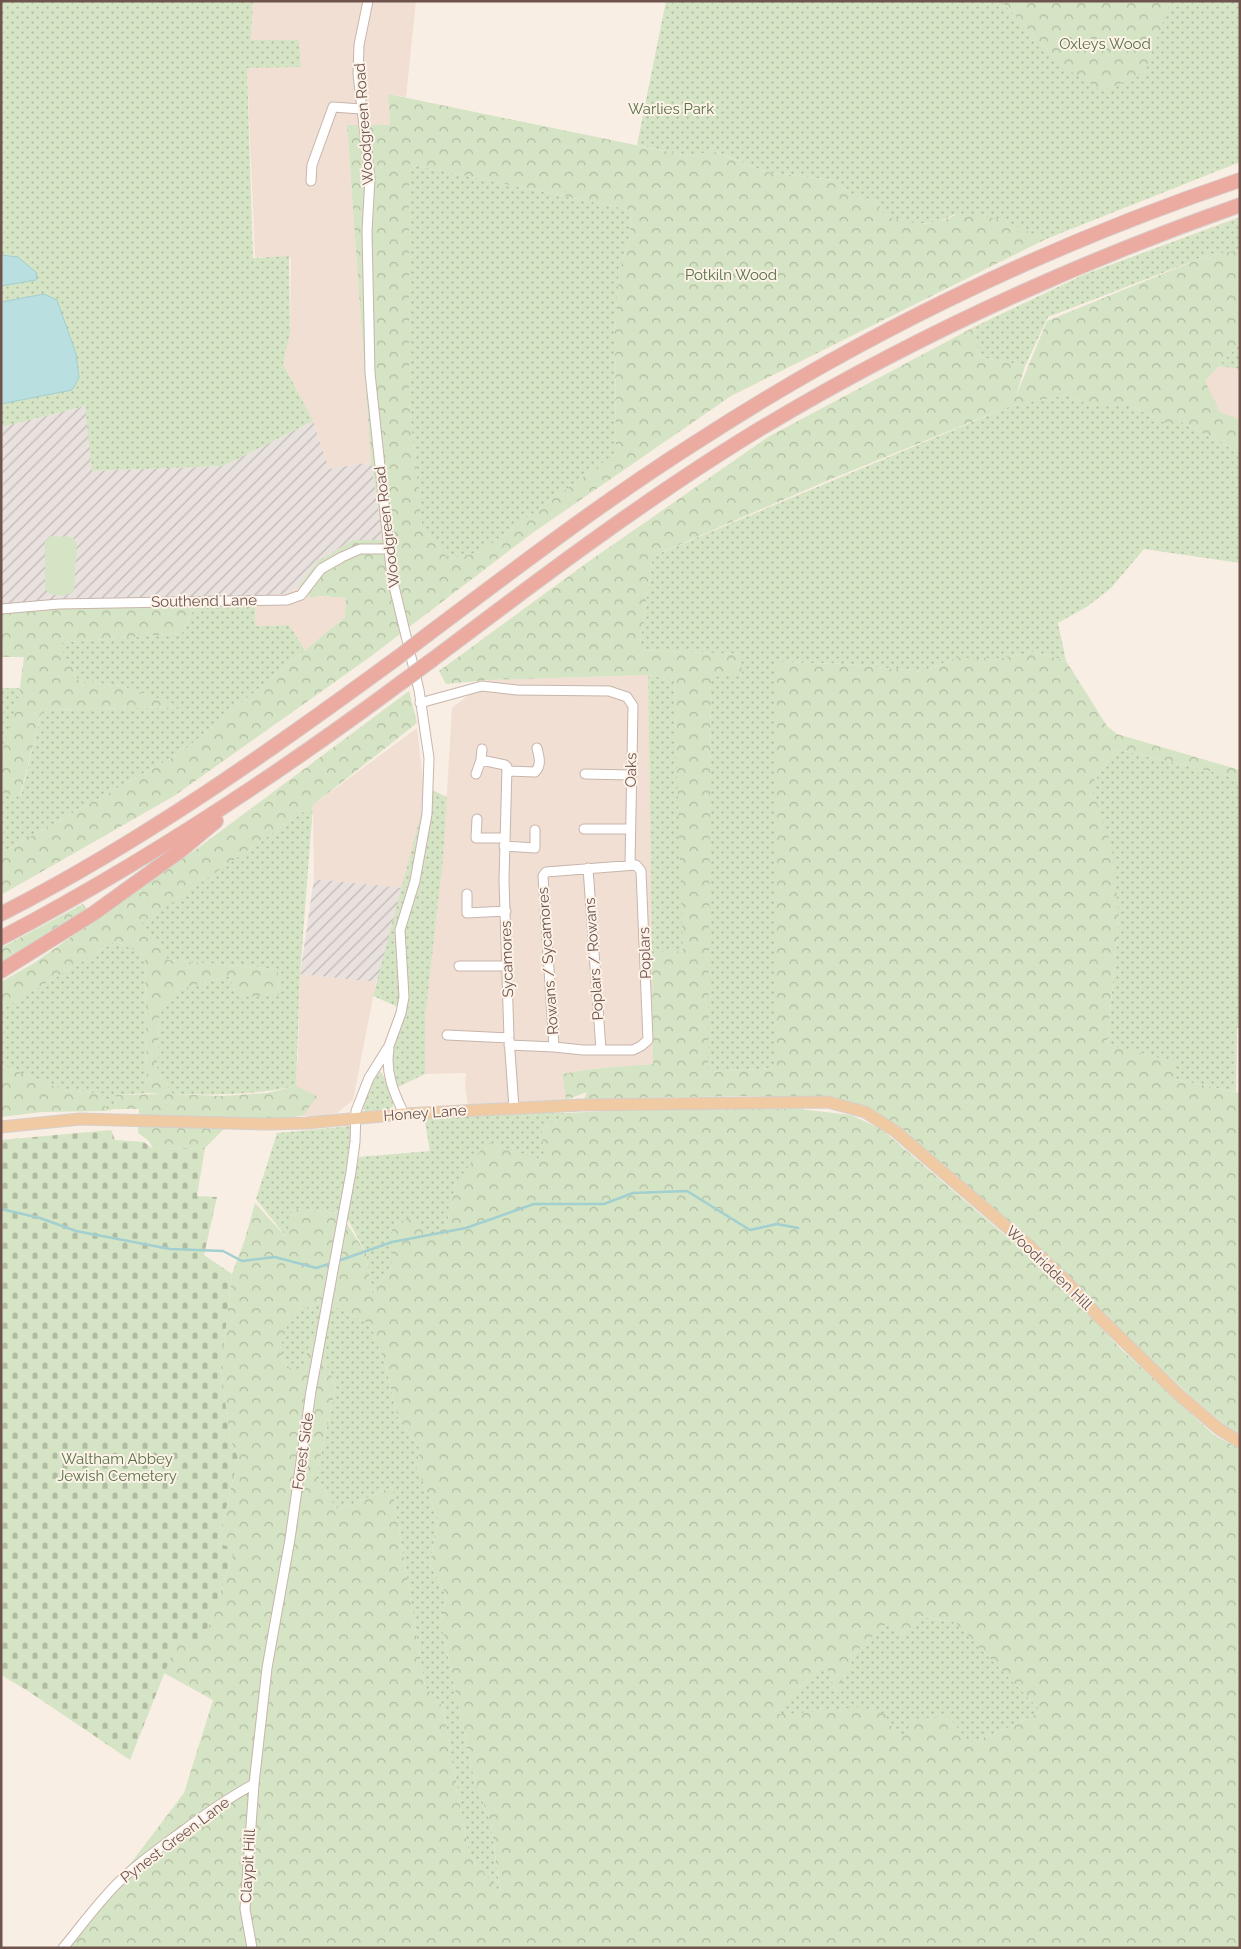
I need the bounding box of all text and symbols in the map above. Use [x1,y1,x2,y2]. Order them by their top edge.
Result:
park label: Oxleys Wood [1059,35,1151,53]
street label: Woodgreen Road [351,62,377,186]
park label: Warlies Park [628,100,714,118]
park label: Potkiln Wood [685,266,777,284]
street label: Woodgreen Road [371,465,403,589]
street label: Southend Lane [151,591,257,611]
street label: Oaks [622,753,640,787]
street label: Rowans / Sycamores [534,887,562,1035]
street label: Poplars / Rowans [581,897,607,1021]
street label: Sycamores [497,920,517,998]
street label: Poplars [635,927,655,979]
street label: Honey Lane [383,1101,467,1125]
street label: Woodridden Hill [1002,1222,1097,1314]
street label: Forest Side [289,1411,317,1491]
park label: Waltham Abbey Jewish Cemetery [57,1450,177,1485]
street label: Pynest Green Lane [117,1793,233,1887]
street label: Claypit Hill [237,1828,259,1904]

